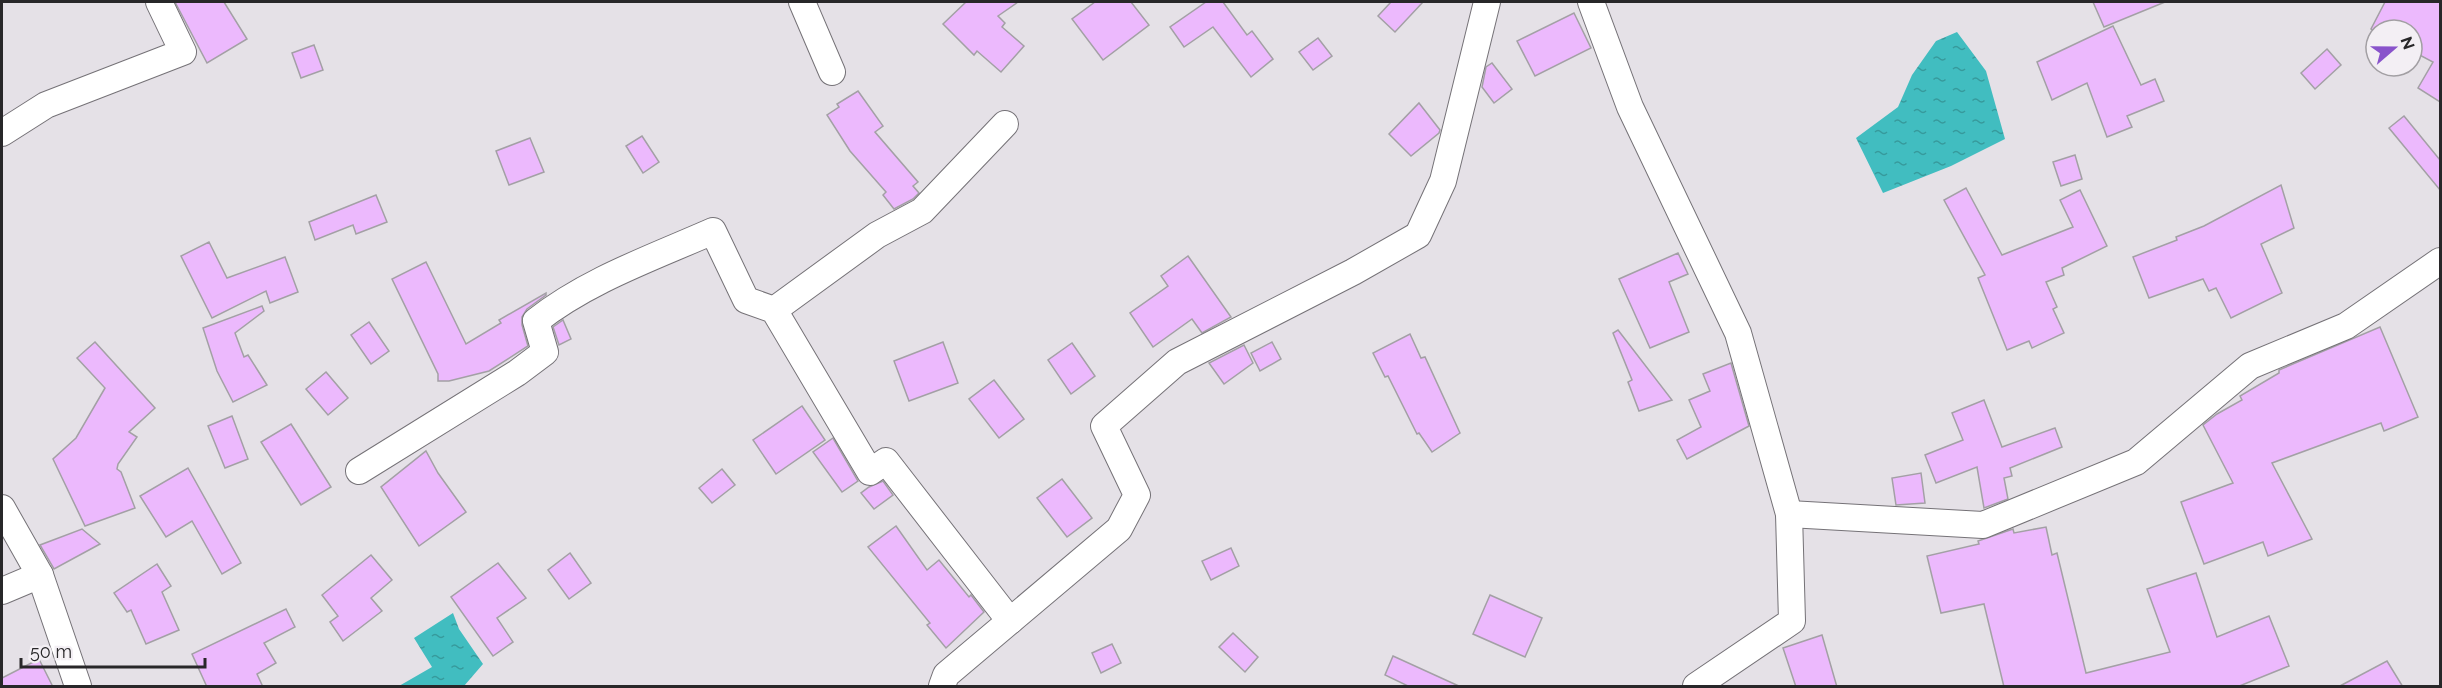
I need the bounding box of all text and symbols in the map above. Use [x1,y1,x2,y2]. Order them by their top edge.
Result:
north arrow [2364,18,2424,78]
text: N [2397,34,2419,52]
scale bar [21,631,206,669]
text: 50 m [30,641,72,662]

